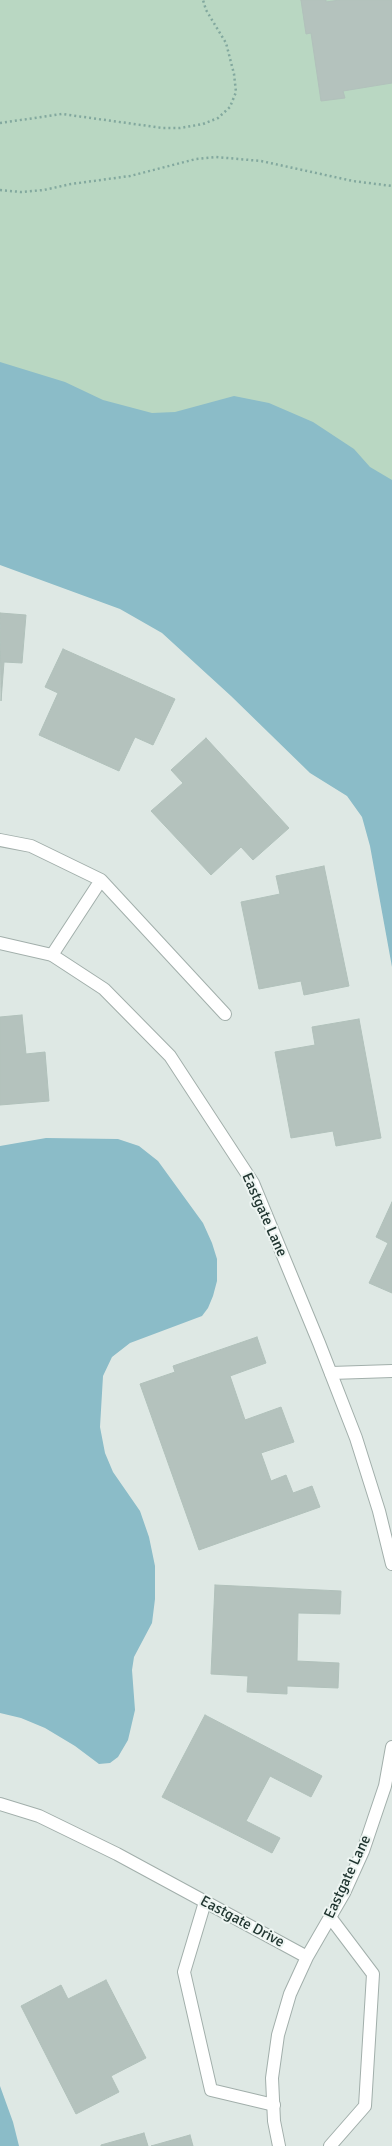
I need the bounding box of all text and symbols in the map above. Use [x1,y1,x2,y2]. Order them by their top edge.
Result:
street label: Eastgate Lane [237,1170,291,1260]
street label: Eastgate Lane [321,1832,375,1922]
street label: Eastgate Drive [197,1892,287,1952]

